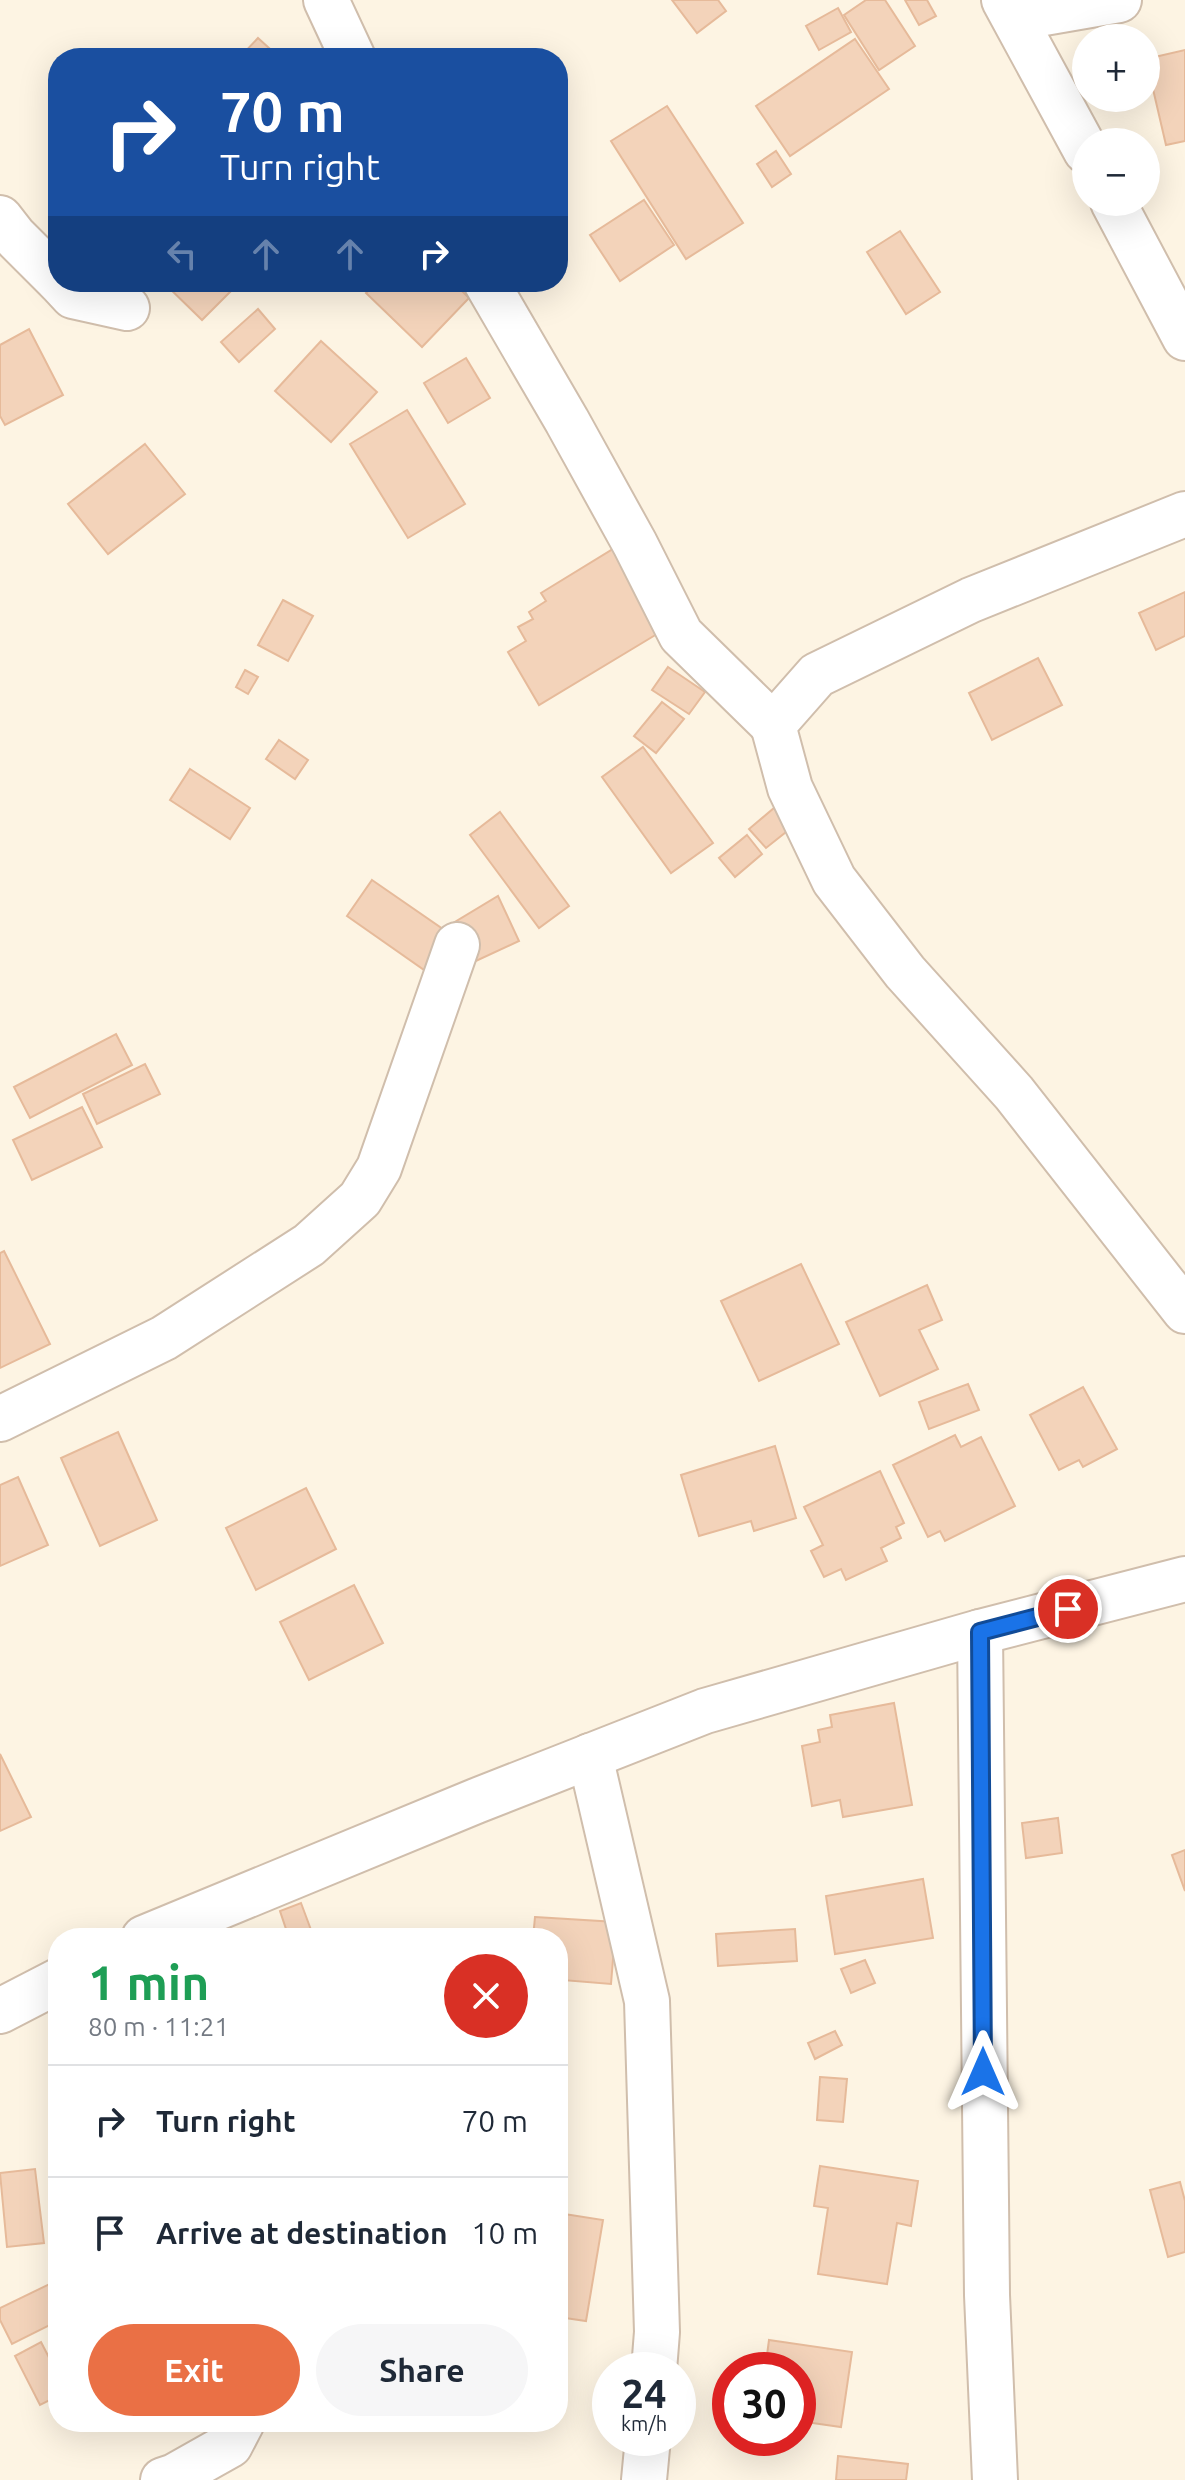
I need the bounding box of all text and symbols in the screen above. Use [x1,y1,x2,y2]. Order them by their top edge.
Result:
map controls [1072,24,1160,216]
button: + [1072,24,1160,112]
icon: right [88,80,192,184]
text: 70 m [220,80,345,143]
button: − [1072,128,1160,216]
text: Turn right [220,146,380,187]
icon: left [160,232,204,276]
icon: ahead [244,232,288,276]
icon: ahead [328,232,372,276]
icon: right [412,232,456,276]
pin [1034,1575,1102,1643]
icon: arrive [1046,1587,1090,1631]
button: close [444,1954,528,2038]
text: 1 min [88,1955,209,2009]
text: 80 m · 11:21 [88,2012,229,2041]
position arrow [941,2030,1025,2114]
icon: right [88,2099,132,2143]
text: Turn right [156,2104,296,2138]
text: 70 m [461,2104,528,2138]
icon: arrive [88,2211,132,2255]
text: Arrive at destination [156,2216,448,2250]
text: 10 m [472,2216,538,2250]
button: Exit [88,2324,300,2416]
button: Share [316,2324,528,2416]
speed limit sign: 30 [712,2352,816,2456]
text: 24 [621,2371,667,2416]
text: km/h [621,2412,667,2435]

